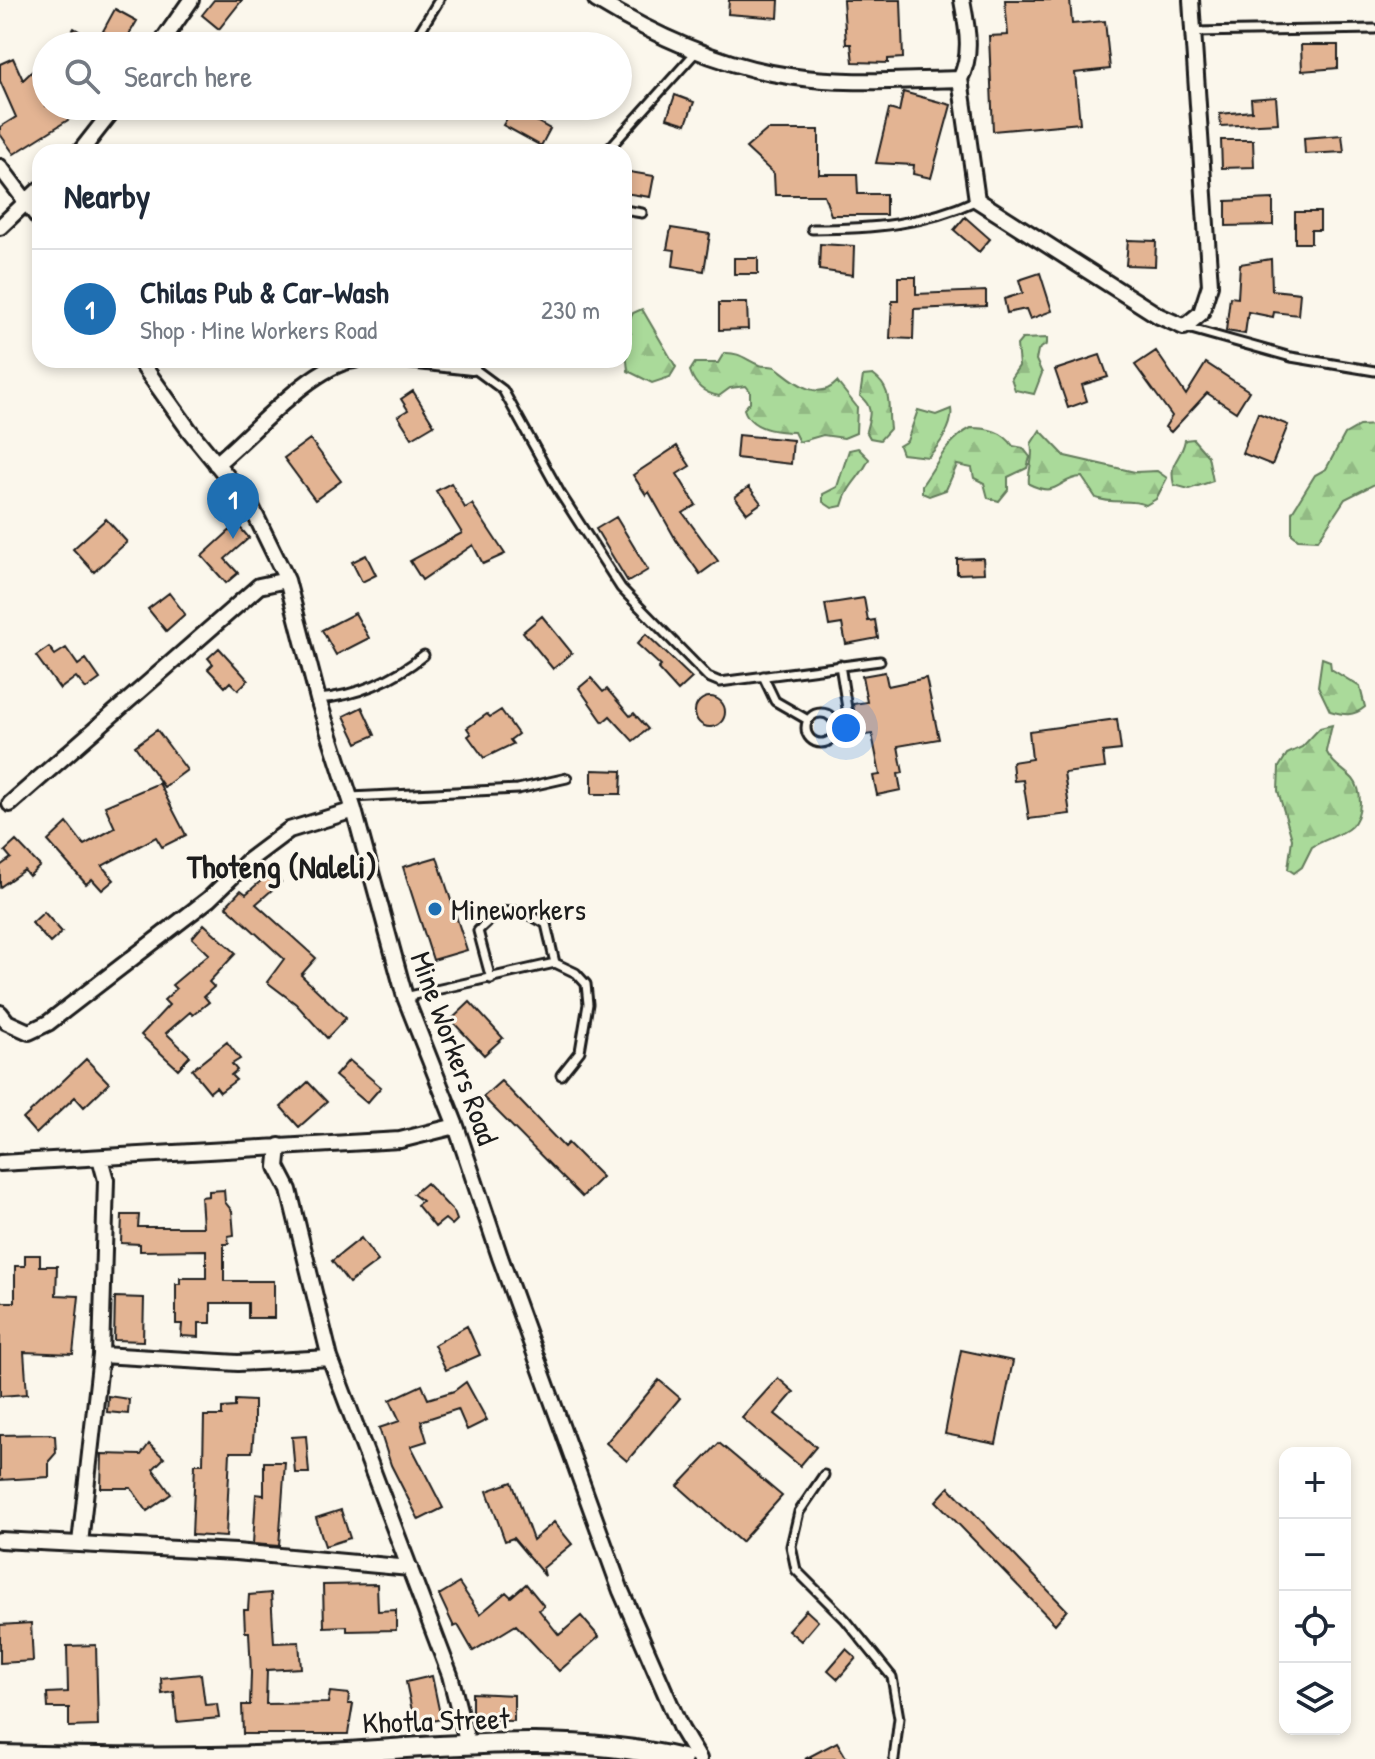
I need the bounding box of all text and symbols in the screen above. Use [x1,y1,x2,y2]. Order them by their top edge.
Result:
search box [32,32,632,120]
icon: search [60,54,104,98]
text: Search here [124,56,252,96]
text: Nearby [64,173,150,219]
text: Chilas Pub & Car-Wash [140,272,389,312]
text: 1 [85,292,95,327]
text: 230 m [541,292,600,327]
text: Shop · Mine Workers Road [140,312,377,347]
pin: 1 [207,473,259,539]
your location [826,708,866,748]
district label: Thoteng (Naleli) [186,845,377,889]
place label: Mineworkers [451,889,586,929]
marker: Mineworkers [426,900,444,918]
street label: Mine Workers Road [402,946,509,1150]
map controls [1279,1447,1351,1735]
button: + [1279,1447,1351,1519]
button: − [1279,1519,1351,1591]
button: locate [1279,1591,1351,1663]
button: layers [1279,1663,1351,1735]
street label: Khotla Street [362,1697,511,1743]

